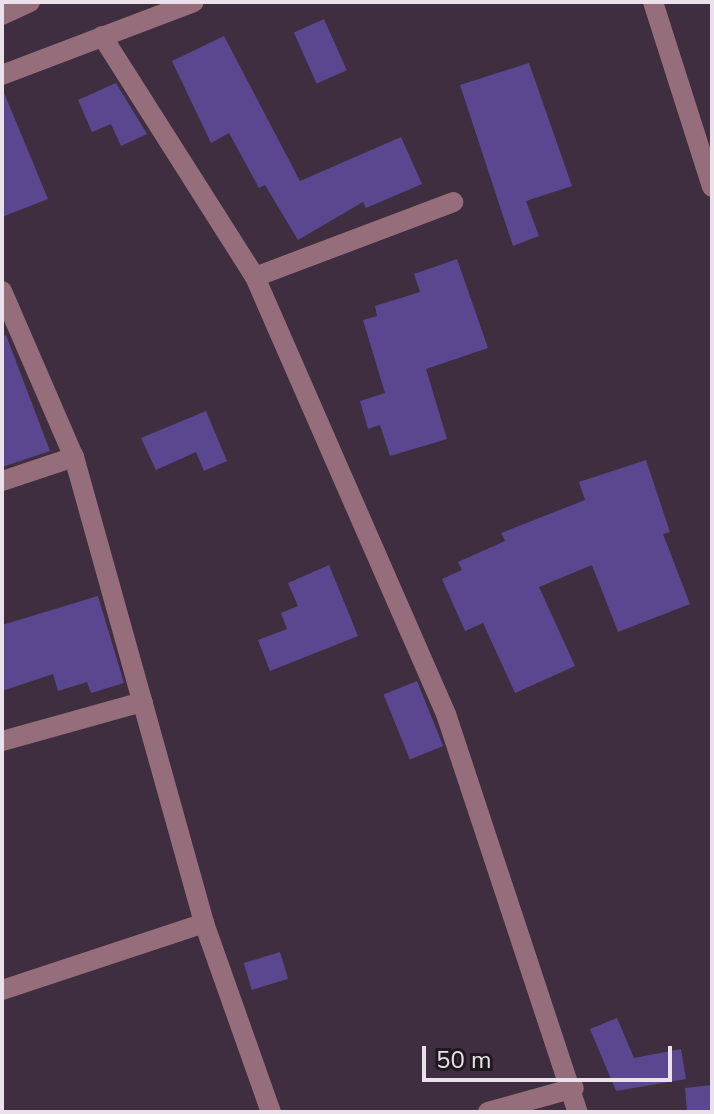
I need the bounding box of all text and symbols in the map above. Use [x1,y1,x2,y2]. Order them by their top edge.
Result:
scale bar [426,1030,676,1080]
text: 50 m [436,1044,492,1076]

